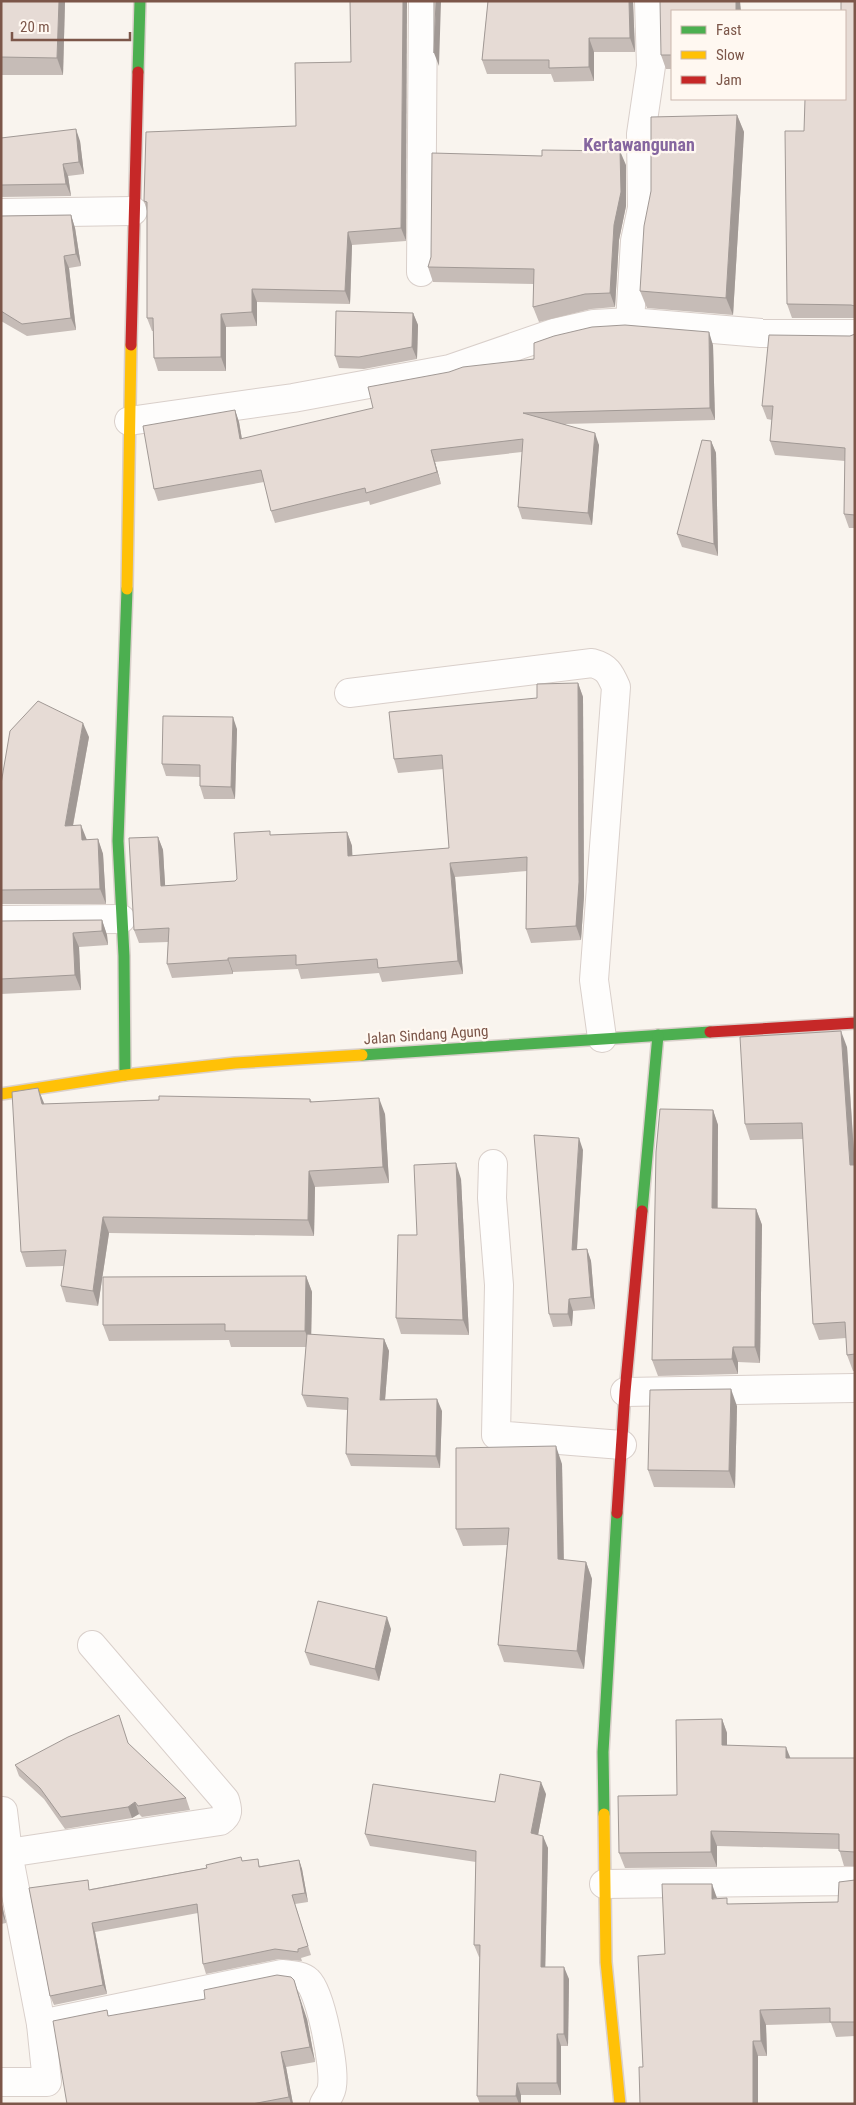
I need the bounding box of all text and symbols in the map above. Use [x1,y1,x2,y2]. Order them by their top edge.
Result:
scale bar [12,10,130,42]
legend [671,10,846,100]
text: 20 m [20,18,50,36]
text: Fast [716,21,741,39]
text: Slow [716,46,745,64]
text: Jam [716,71,742,89]
district label: Kertawangunan [583,134,695,155]
street label: Jalan Sindang Agung [363,1022,489,1048]

